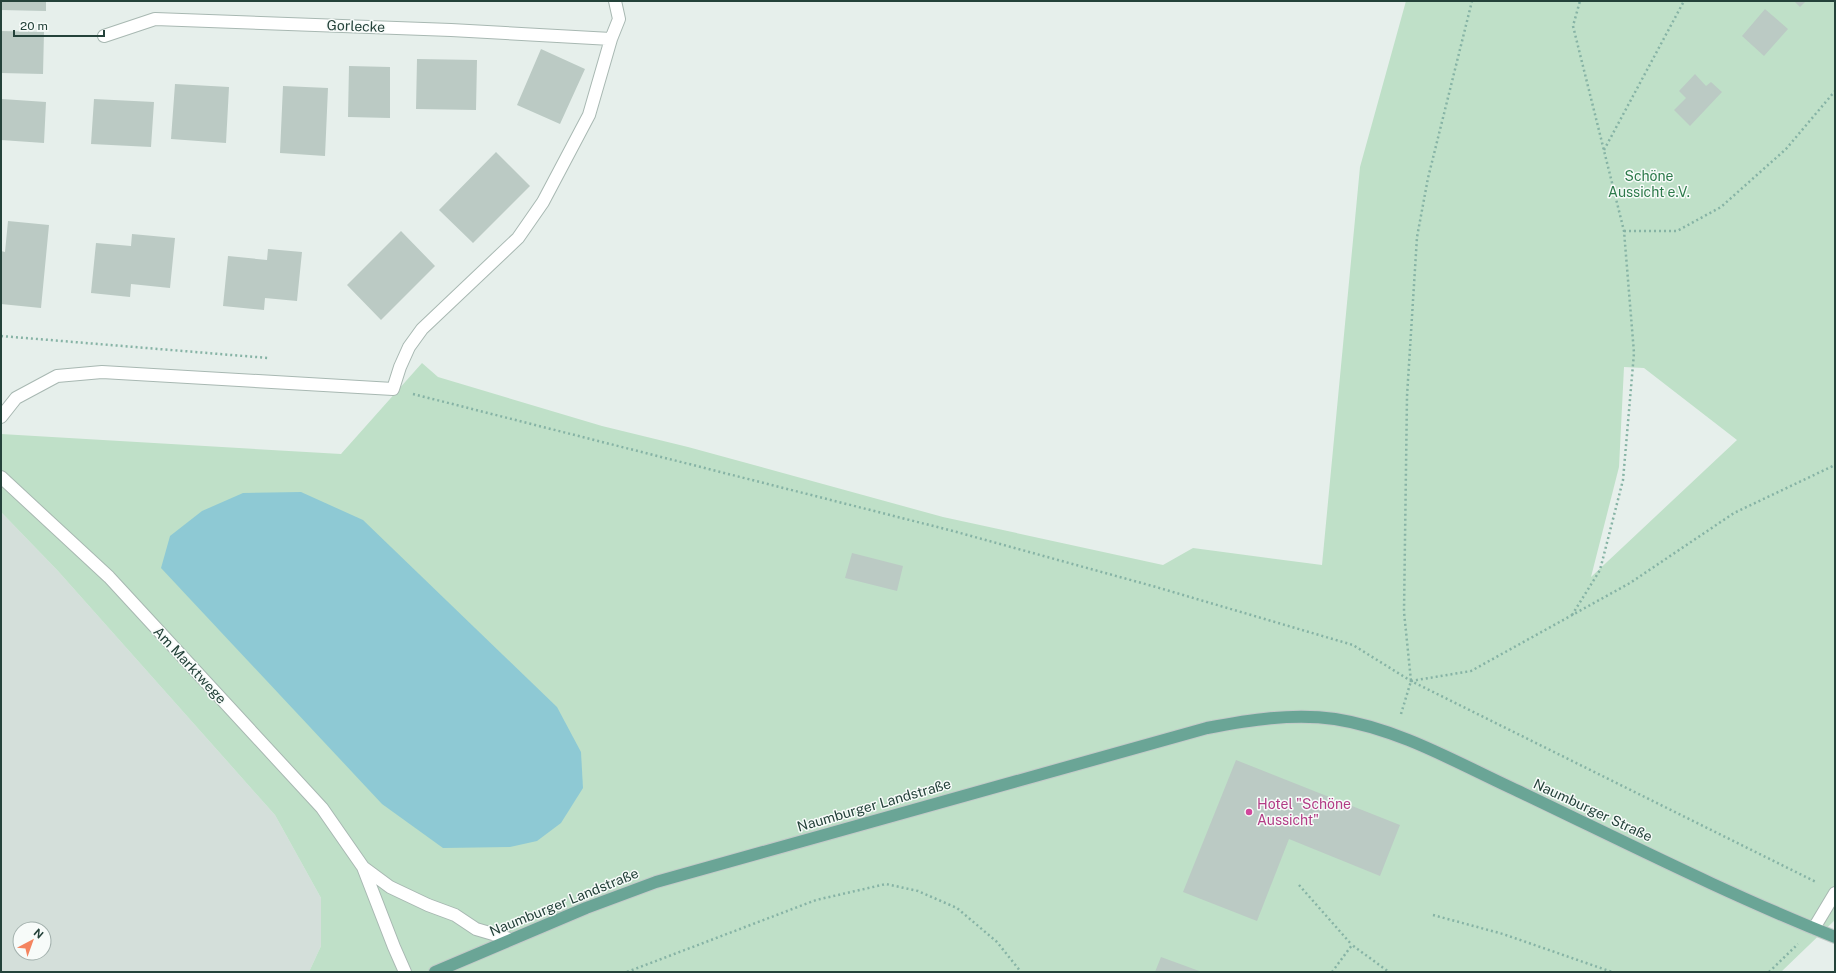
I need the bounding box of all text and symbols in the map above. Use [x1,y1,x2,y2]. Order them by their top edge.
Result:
scale bar [14,12,104,38]
street label: Gorlecke [327,17,386,35]
text: 20 m [20,19,48,33]
park label: Schöne Aussicht e.V. [1608,168,1690,200]
street label: Am Marktwege [150,623,230,707]
street label: Naumburger Landstraße [795,775,953,835]
street label: Naumburger Straße [1531,775,1655,845]
place label: Hotel "Schöne Aussicht" [1257,796,1351,828]
marker: Hotel "Schöne Aussicht" [1244,807,1254,817]
street label: Naumburger Landstraße [487,865,641,939]
north arrow [12,921,52,961]
text: N [31,926,46,941]

